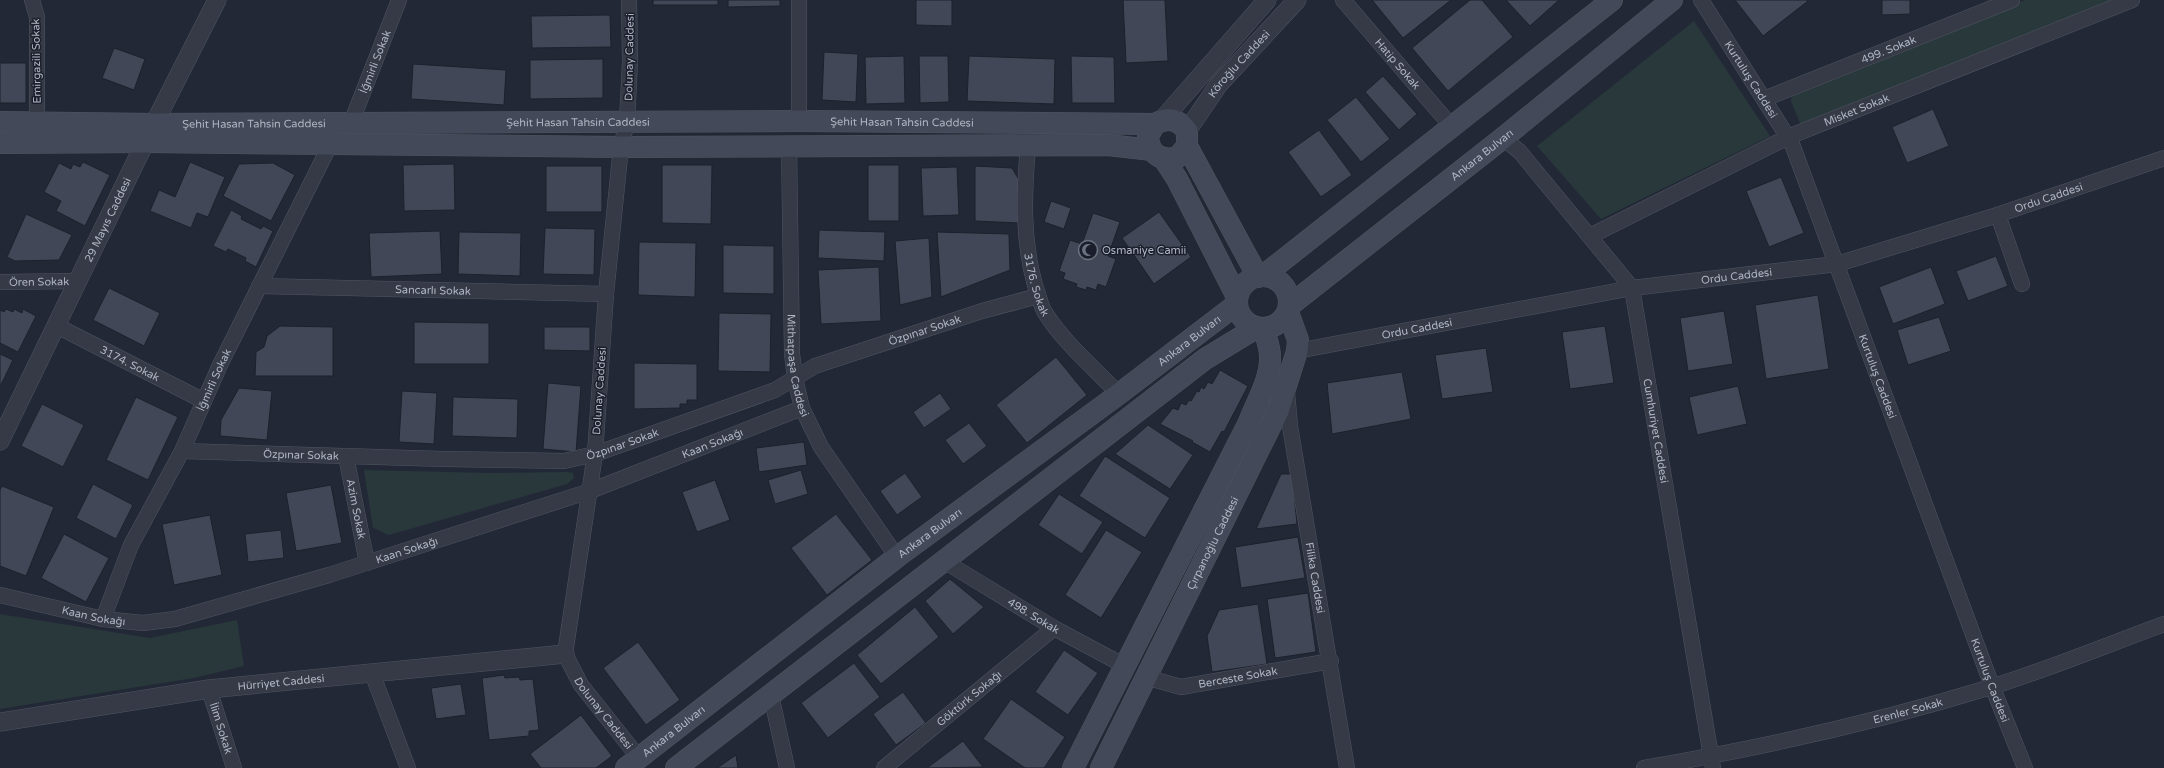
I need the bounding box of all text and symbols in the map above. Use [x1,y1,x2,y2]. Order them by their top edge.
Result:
street label: Dolunay Caddesi [622,13,637,101]
street label: Emirgazili Sokak [29,18,44,104]
street label: İğmirli Sokak [357,28,394,95]
street label: Köroğlu Caddesi [1206,28,1273,100]
street label: 499. Sokak [1859,33,1918,67]
street label: Hatip Sokak [1372,36,1423,92]
street label: Kurtuluş Caddesi [1722,39,1780,121]
street label: Misket Sokak [1822,91,1891,129]
street label: Şehit Hasan Tahsin Caddesi [830,115,974,129]
street label: Şehit Hasan Tahsin Caddesi [506,116,650,129]
street label: Şehit Hasan Tahsin Caddesi [182,117,326,131]
street label: Ankara Bulvarı [1448,126,1516,184]
street label: 29 Mayıs Caddesi [82,176,134,264]
street label: Ordu Caddesi [2013,180,2085,216]
mosque icon: Osmaniye Camii [1077,239,1099,261]
place label: Osmaniye Camii [1102,244,1186,257]
street label: 3176. Sokak [1021,252,1052,319]
street label: Ordu Caddesi [1700,266,1773,287]
street label: Ören Sokak [9,275,69,289]
street label: Sancarlı Sokak [395,283,471,298]
street label: Özpınar Sokak [887,312,963,348]
street label: Ankara Bulvarı [1155,313,1224,369]
street label: Mithatpaşa Caddesi [784,314,811,419]
street label: Ordu Caddesi [1381,316,1453,342]
street label: Kurtuluş Caddesi [1856,333,1899,420]
street label: 3174. Sokak [98,343,162,384]
street label: İğmirli Sokak [194,347,234,413]
street label: Dolunay Caddesi [590,347,609,435]
street label: Cumhuriyet Caddesi [1640,378,1671,484]
street label: Özpınar Sokak [585,426,660,463]
street label: Kaan Sokağı [680,426,745,461]
street label: Özpınar Sokak [263,447,339,463]
street label: Azim Sokak [344,478,368,540]
street label: Çırpanoğlu Caddesi [1184,495,1242,592]
street label: Ankara Bulvarı [895,506,965,561]
street label: Kaan Sokağı [374,534,440,567]
street label: Filika Caddesi [1302,541,1327,614]
street label: 498. Sokak [1005,595,1061,637]
street label: Kaan Sokağı [60,604,126,628]
street label: Kurtuluş Caddesi [1968,637,2012,724]
street label: Berceste Sokak [1197,664,1278,691]
street label: Göktürk Sokağı [934,668,1004,729]
street label: Hürriyet Caddesi [237,672,325,693]
street label: Dolunay Caddesi [571,675,635,752]
street label: Erenler Sokak [1872,696,1944,727]
street label: İlim Sokak [207,701,235,756]
street label: Ankara Bulvarı [640,703,708,760]

